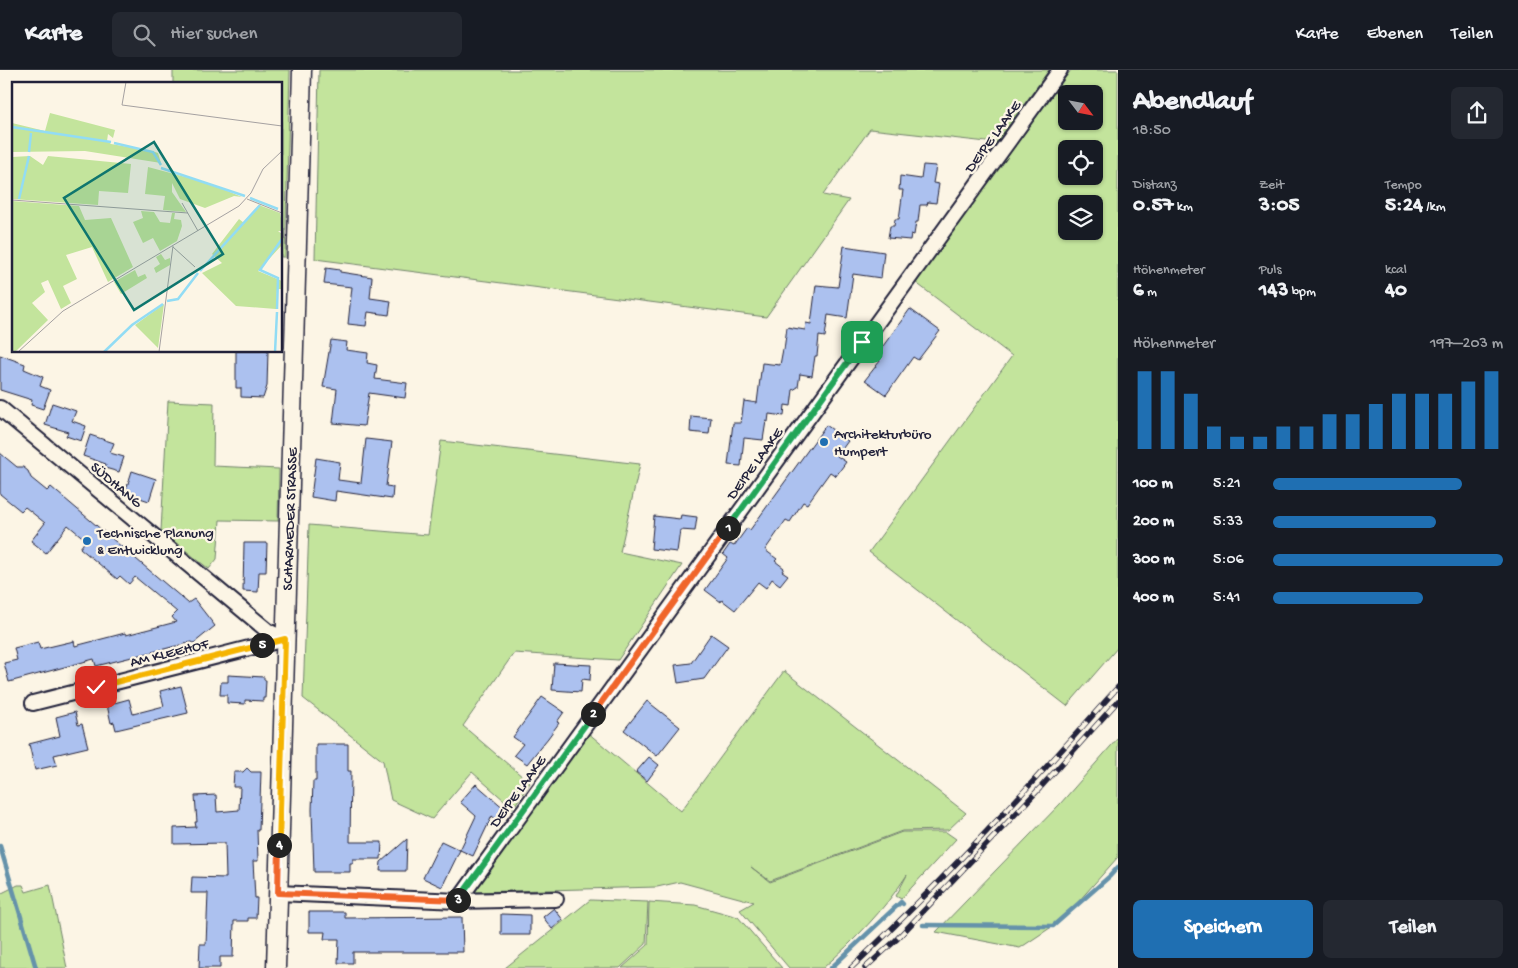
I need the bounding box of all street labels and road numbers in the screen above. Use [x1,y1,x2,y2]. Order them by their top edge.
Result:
street label: DEIPE LAAKE [961,97,1026,178]
street label: DEIPE LAAKE [723,424,788,505]
street label: SCHARMEDER STRASSE [280,446,303,591]
street label: SÜDHANG [86,459,146,513]
street label: AM KLEEHOF [128,635,212,672]
street label: DEIPE LAAKE [486,752,551,833]

